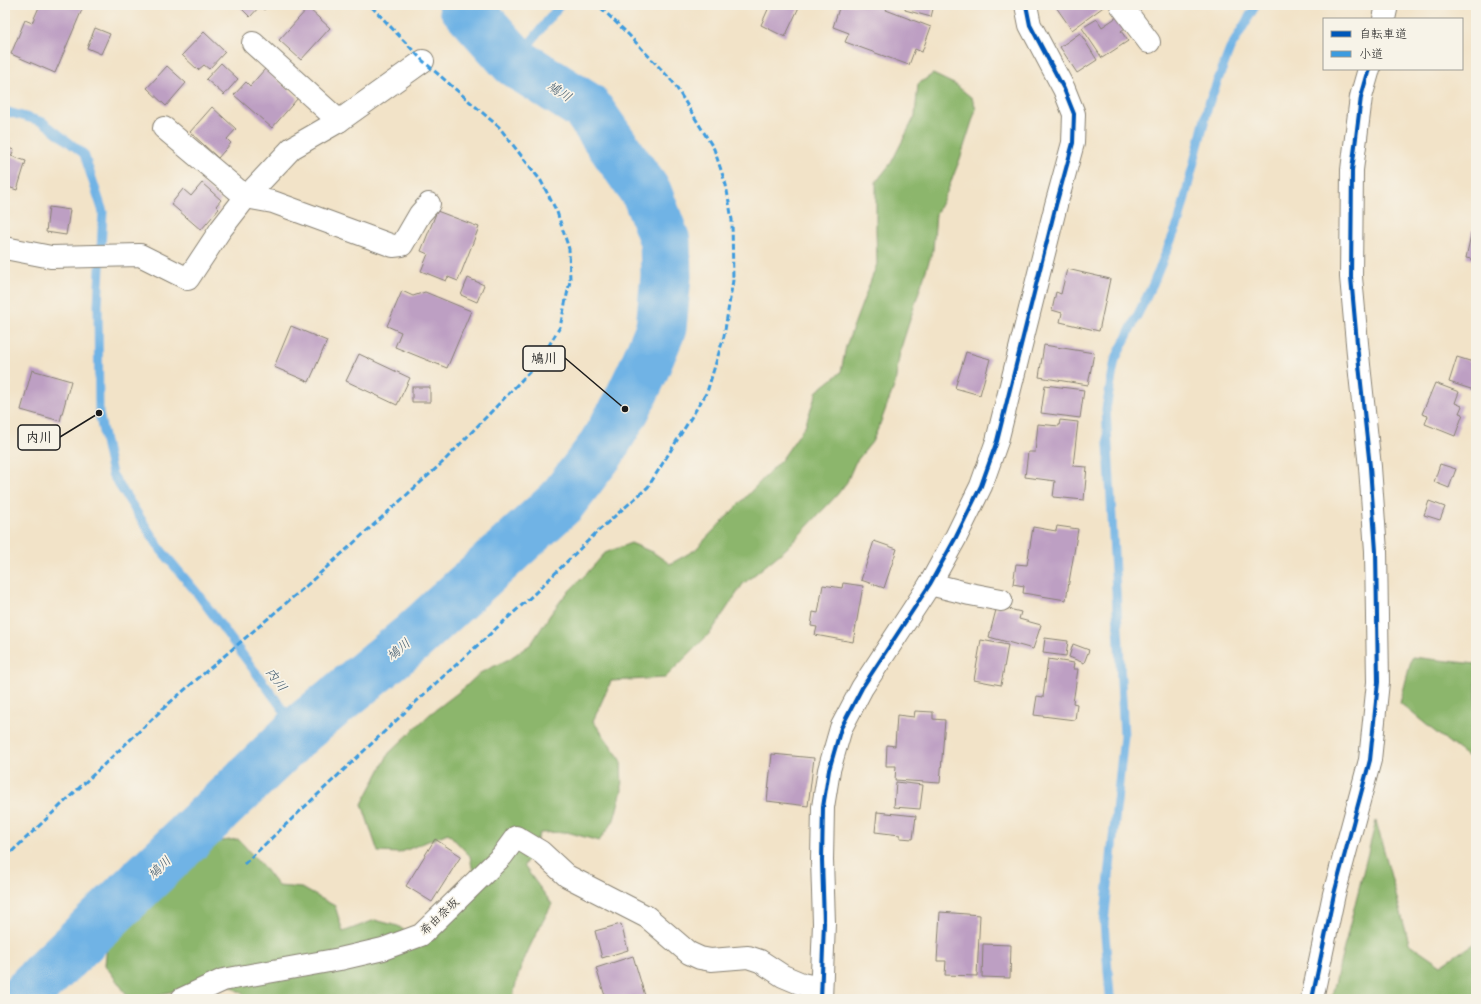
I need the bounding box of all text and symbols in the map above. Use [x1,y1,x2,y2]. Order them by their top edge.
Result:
legend [1323,18,1463,70]
text: 自転車道 [1359,25,1407,42]
text: 小道 [1359,45,1383,62]
water label: 鳩川 [544,76,576,106]
callout: 鳩川 [523,346,565,371]
text: 鳩川 [531,349,557,367]
callout: 内川 [18,425,60,450]
text: 内川 [26,428,52,446]
water label: 鳩川 [382,634,414,664]
water label: 内川 [262,663,292,695]
water label: 鳩川 [143,851,175,883]
street label: 希由奈坂 [416,893,462,939]

